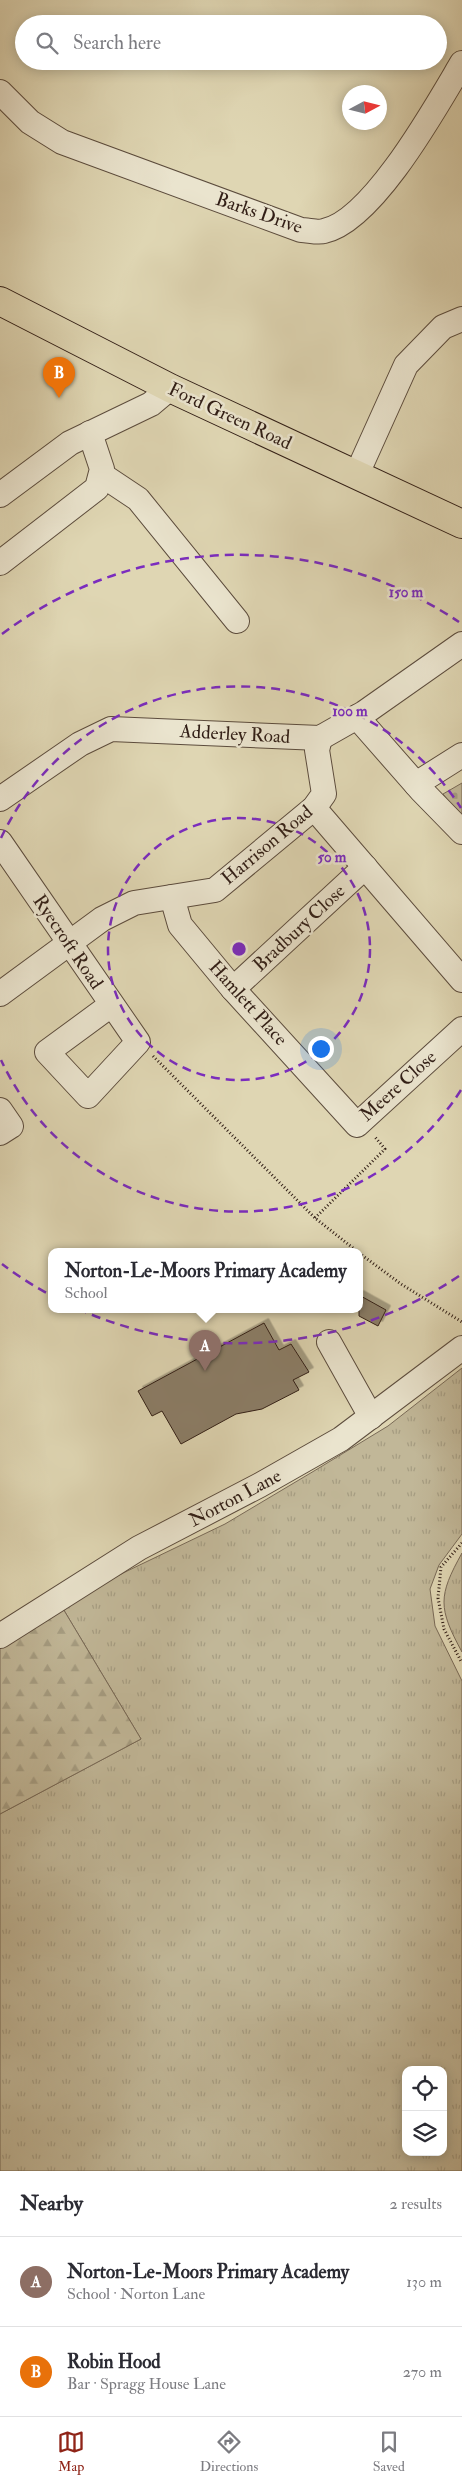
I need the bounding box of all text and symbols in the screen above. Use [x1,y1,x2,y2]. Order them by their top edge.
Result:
search box [15,15,447,70]
icon: search [33,29,61,57]
text: Search here [73,31,161,55]
north arrow [342,85,387,130]
street label: Barks Drive [212,187,306,239]
pin: B [43,357,75,398]
street label: Ford Green Road [165,377,296,455]
text: 150 m [389,583,423,602]
text: 100 m [332,702,368,721]
street label: Adderley Road [178,719,291,749]
street label: Harrison Road [216,799,318,890]
text: 50 m [318,848,347,867]
street label: Bradbury Close [248,879,350,977]
street label: Ryecroft Road [28,890,109,995]
centre of rings [230,940,248,958]
street label: Hamlett Place [203,955,293,1051]
your location [308,1036,334,1062]
street label: Meere Close [355,1045,441,1127]
popup [48,1248,363,1313]
text: Norton-Le-Moors Primary Academy [64,1259,347,1283]
text: School [64,1283,108,1303]
pin: A [189,1330,221,1371]
street label: Norton Lane [185,1464,285,1532]
map controls [402,2066,447,2156]
button: locate [402,2066,447,2111]
button: layers [402,2111,447,2156]
text: Nearby [20,2190,83,2217]
text: 2 results [389,2194,442,2214]
text: Norton-Le-Moors Primary Academy [67,2260,349,2284]
text: A [31,2272,41,2292]
text: 130 m [406,2272,442,2292]
text: School · Norton Lane [67,2284,205,2304]
text: Robin Hood [67,2350,161,2374]
text: B [31,2362,41,2382]
text: 270 m [403,2362,442,2382]
text: Bar · Spragg House Lane [67,2374,226,2394]
tab: Map [57,2428,85,2475]
tab: Directions [200,2428,258,2475]
tab: Saved [373,2428,405,2475]

